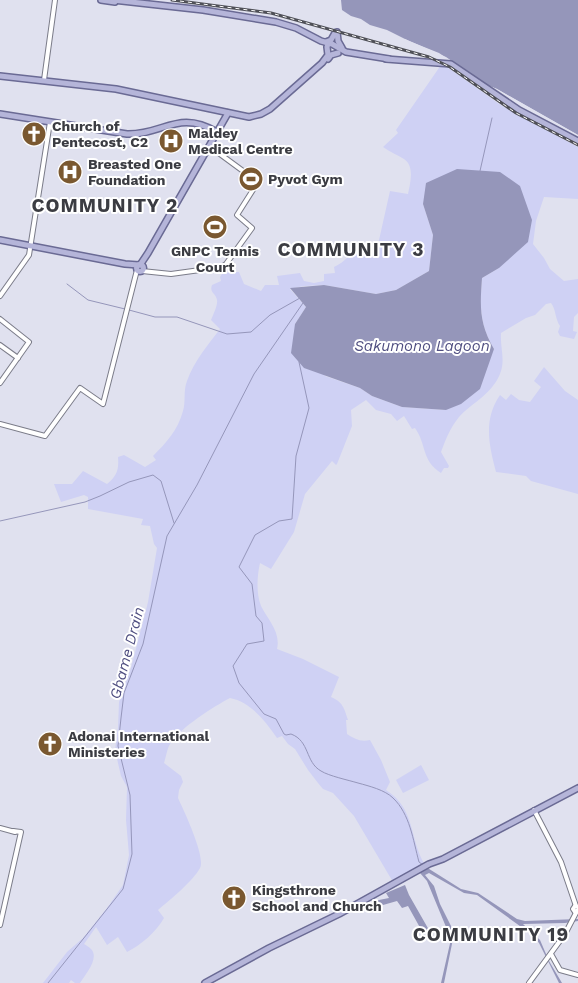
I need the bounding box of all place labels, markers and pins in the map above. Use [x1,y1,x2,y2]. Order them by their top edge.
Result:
place label: Church of Pentecost, C2 [52,118,148,150]
church icon: Church of Pentecost, C2 [21,121,47,147]
place label: Maldey Medical Centre [188,125,293,157]
hospital icon: Maldey Medical Centre [158,128,184,154]
place label: Breasted One Foundation [88,156,181,188]
hospital icon: Breasted One Foundation [57,159,83,185]
sports icon: Pyvot Gym [238,166,264,192]
place label: Pyvot Gym [268,171,343,187]
sports icon: GNPC Tennis Court [202,214,228,240]
place label: GNPC Tennis Court [171,243,260,275]
place label: Adonai International Ministeries [68,728,209,760]
church icon: Adonai International Ministeries [37,731,63,757]
place label: Kingsthrone School and Church [252,882,382,914]
church icon: Kingsthrone School and Church [221,885,247,911]

